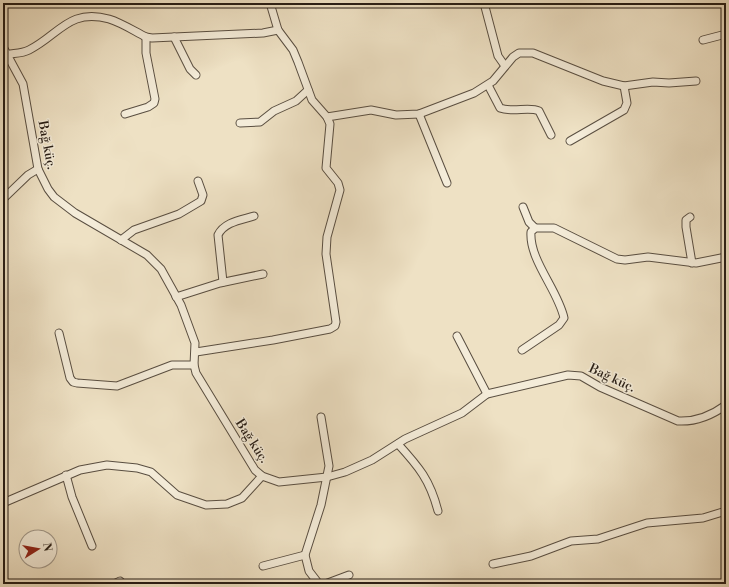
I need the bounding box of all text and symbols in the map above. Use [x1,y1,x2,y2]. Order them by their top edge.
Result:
street label: Bağ küç. [34,118,60,171]
street label: Bağ küç. [585,360,638,396]
street label: Bağ küç. [231,415,272,466]
north arrow [18,529,58,569]
text: N [39,542,55,553]

